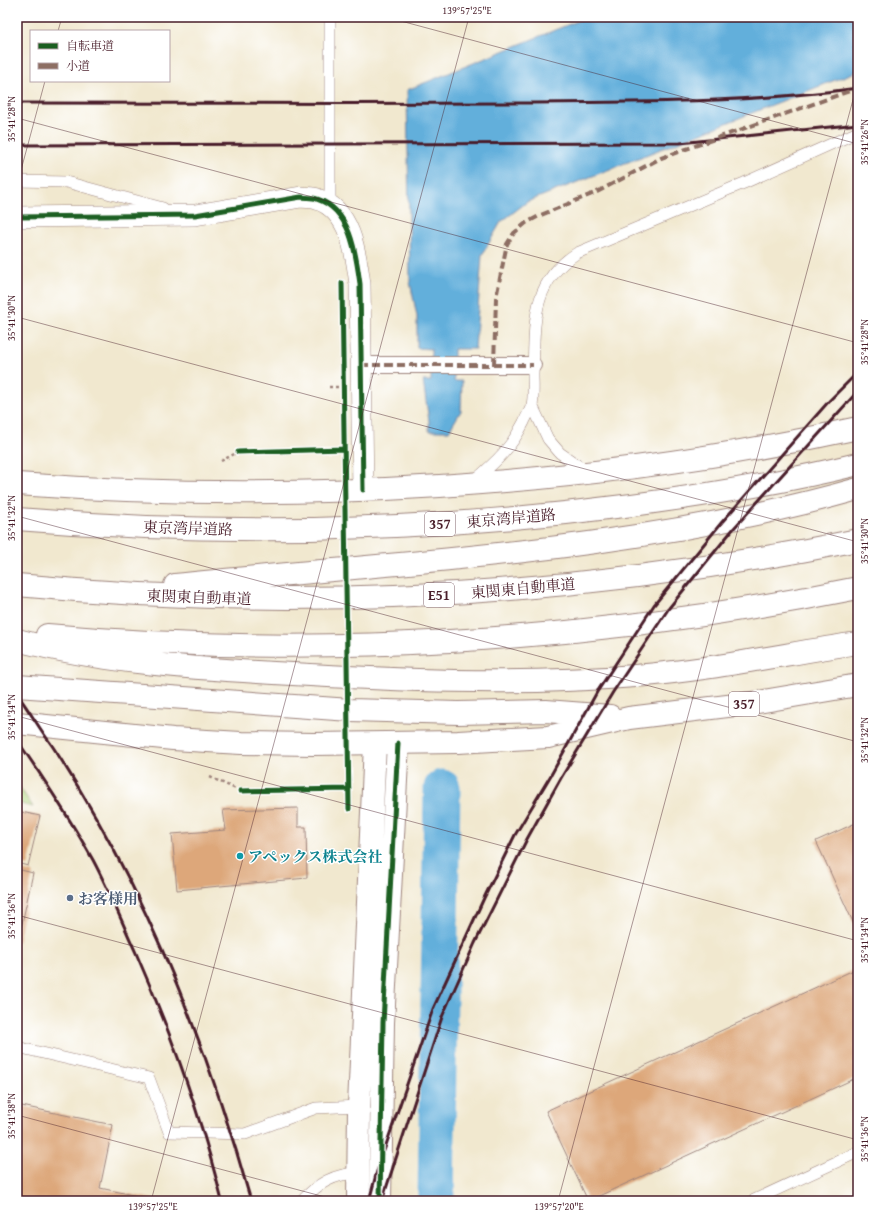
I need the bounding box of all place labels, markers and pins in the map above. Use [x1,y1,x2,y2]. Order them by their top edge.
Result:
place label: アペックス株式会社 [248,846,382,867]
marker: アペックス株式会社 [235,851,245,861]
place label: お客様用 [78,888,138,909]
marker: お客様用 [65,893,75,903]

